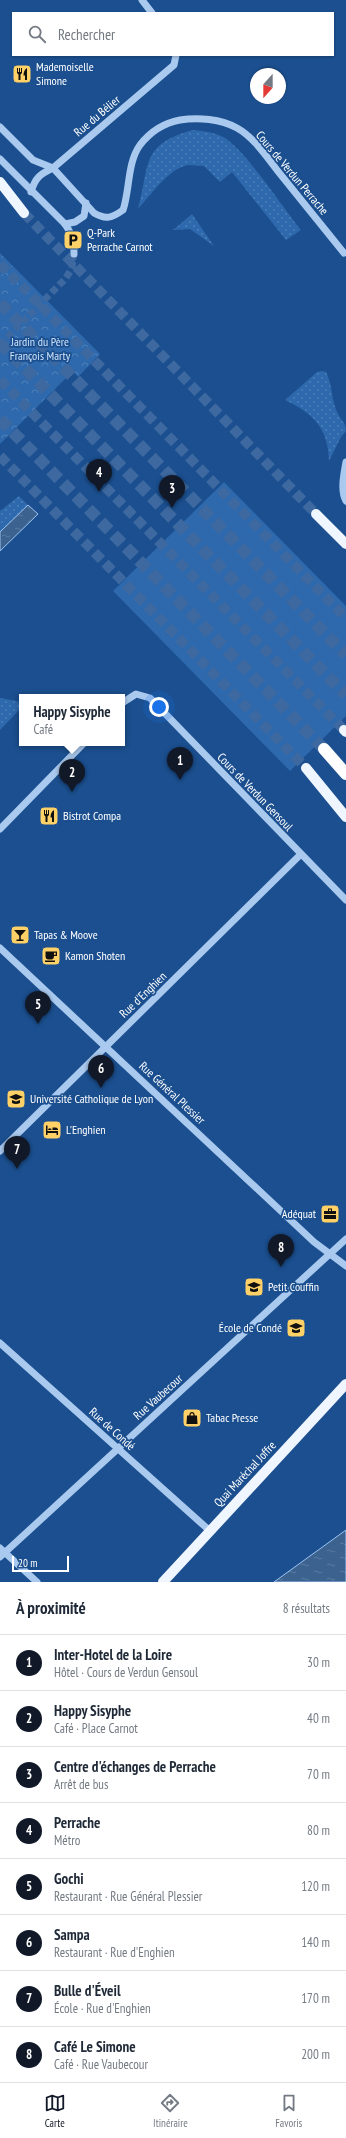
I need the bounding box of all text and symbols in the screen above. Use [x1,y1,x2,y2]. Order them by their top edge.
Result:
search box [12,12,334,56]
icon: search [26,23,48,45]
text: Rechercher [58,25,115,44]
place label: Mademoiselle Simone [36,59,94,88]
restaurant icon: Mademoiselle Simone [11,63,33,85]
north arrow [250,68,286,104]
street label: Rue du Bélier [71,92,123,139]
street label: Cours de Verdun Perrache [253,128,332,218]
place label: Q-Park Perrache Carnot [87,225,153,254]
parking icon: Q-Park Perrache Carnot [62,229,84,251]
park label: Jardin du Père François Marty [10,334,71,363]
pin: 4 [86,459,112,492]
pin: 3 [159,475,185,508]
popup [19,694,125,746]
your location [149,697,169,717]
text: Happy Sisyphe [33,702,111,721]
text: Café [33,721,53,738]
pin: 1 [167,747,193,780]
street label: Cours de Verdun Gensoul [214,750,297,834]
pin: 2 [59,759,85,792]
restaurant icon: Bistrot Compa [38,805,60,827]
place label: Bistrot Compa [63,808,121,823]
bar icon: Tapas & Moove [9,924,31,946]
place label: Tapas & Moove [34,927,98,942]
cafe icon: Kamon Shoten [40,945,62,967]
place label: Kamon Shoten [65,948,125,963]
street label: Rue d'Enghien [116,969,169,1021]
pin: 5 [25,991,51,1024]
pin: 6 [88,1055,114,1088]
street label: Rue Général Plessier [136,1058,209,1128]
school or university icon: Université Catholique de Lyon [5,1088,27,1110]
place label: Université Catholique de Lyon [30,1091,153,1106]
hotel icon: L'Enghien [41,1119,63,1141]
place label: L'Enghien [66,1122,106,1137]
pin: 7 [4,1136,30,1169]
office icon: Adéquat [319,1203,341,1225]
place label: Adéquat [282,1206,317,1221]
pin: 8 [268,1234,294,1267]
school or university icon: Petit Couffin [243,1276,265,1298]
place label: Petit Couffin [268,1279,319,1294]
school or university icon: École de Condé [285,1317,307,1339]
place label: École de Condé [219,1320,282,1335]
street label: Rue Vaubecour [130,1370,186,1423]
street label: Rue de Condé [86,1404,139,1453]
shop icon: Tabac Presse [181,1407,203,1429]
place label: Tabac Presse [206,1410,258,1425]
street label: Quai Maréchal Joffre [210,1438,279,1510]
scale bar [12,1554,69,1573]
text: 20 m [18,1556,37,1570]
text: À proximité [16,1597,86,1619]
text: 8 résultats [283,1600,330,1617]
text: Inter-Hotel de la Loire [54,1645,172,1664]
text: 1 [26,1654,32,1671]
text: 30 m [307,1654,330,1671]
text: Hôtel · Cours de Verdun Gensoul [54,1664,198,1681]
text: Happy Sisyphe [54,1701,131,1720]
text: 2 [26,1710,32,1727]
text: 40 m [307,1710,330,1727]
text: Café · Place Carnot [54,1720,138,1737]
text: Centre d'échanges de Perrache [54,1757,216,1776]
text: 3 [26,1766,32,1783]
text: 70 m [307,1766,330,1783]
text: Arrêt de bus [54,1776,108,1793]
text: Perrache [54,1813,101,1832]
text: 4 [26,1822,32,1839]
text: 80 m [307,1822,330,1839]
text: Métro [54,1832,80,1849]
text: Gochi [54,1869,84,1888]
text: 5 [26,1878,32,1895]
text: 120 m [301,1878,330,1895]
text: Restaurant · Rue Général Plessier [54,1888,202,1905]
text: Sampa [54,1925,90,1944]
text: 6 [26,1934,32,1951]
text: 140 m [301,1934,330,1951]
text: Restaurant · Rue d'Enghien [54,1944,175,1961]
text: Bulle d'Éveil [54,1981,121,2000]
text: 7 [26,1990,32,2007]
text: 170 m [301,1990,330,2007]
text: École · Rue d'Enghien [54,2000,151,2017]
text: Café Le Simone [54,2037,136,2056]
text: 8 [26,2046,32,2063]
text: 200 m [301,2046,330,2063]
text: Café · Rue Vaubecour [54,2056,148,2073]
tab: Carte [44,2092,66,2130]
tab: Itinéraire [153,2092,188,2130]
tab: Favoris [275,2092,302,2130]

